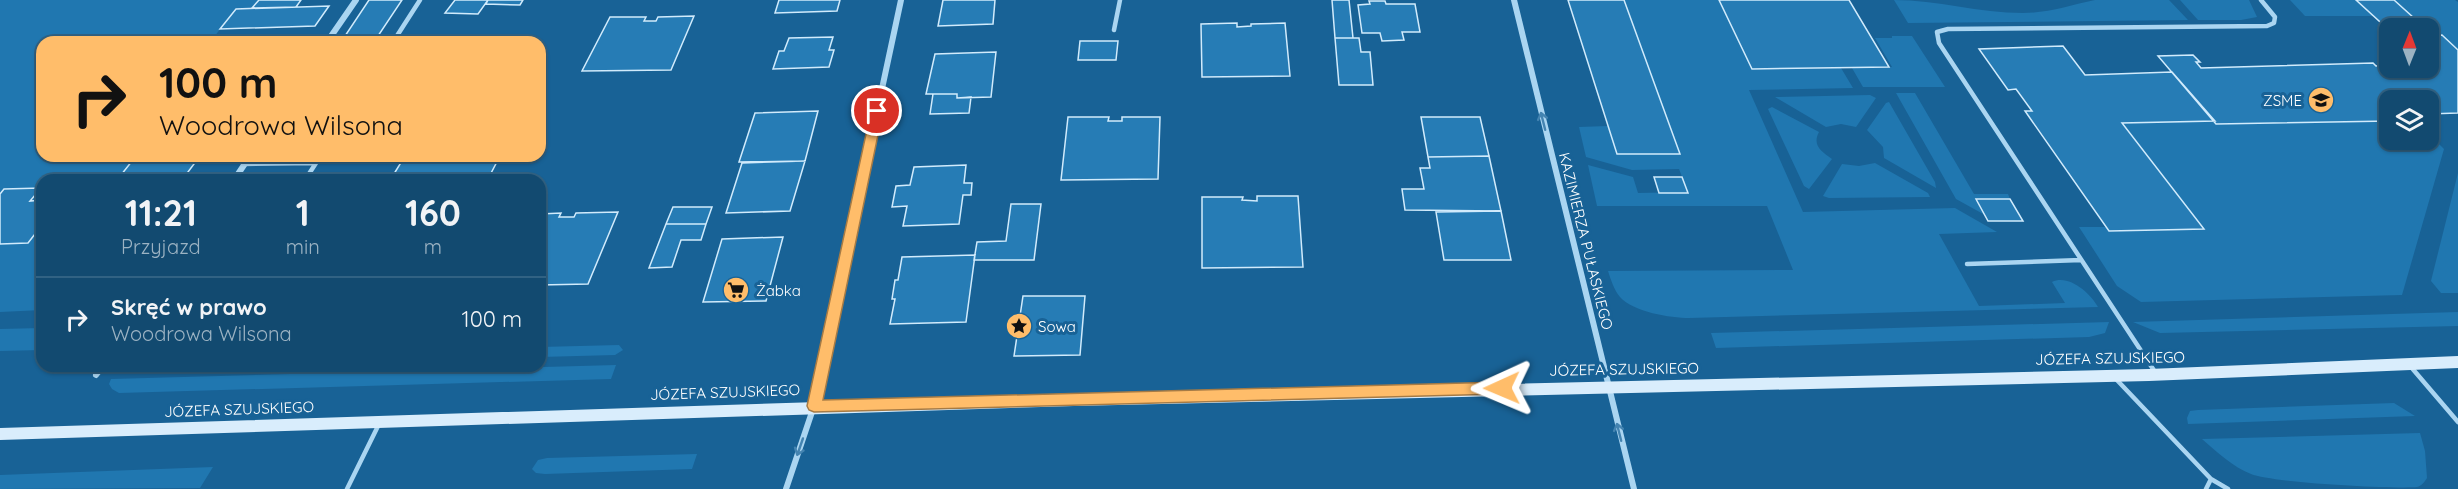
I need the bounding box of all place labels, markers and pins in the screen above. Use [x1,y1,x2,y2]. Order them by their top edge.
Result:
pin [851,85,902,136]
school or university icon: ZSME [2306,85,2336,115]
place label: ZSME [2263,91,2302,110]
supermarket icon: Żabka [721,275,751,305]
place label: Żabka [756,281,801,300]
place icon: Sowa [1004,311,1034,341]
place label: Sowa [1038,317,1076,336]

